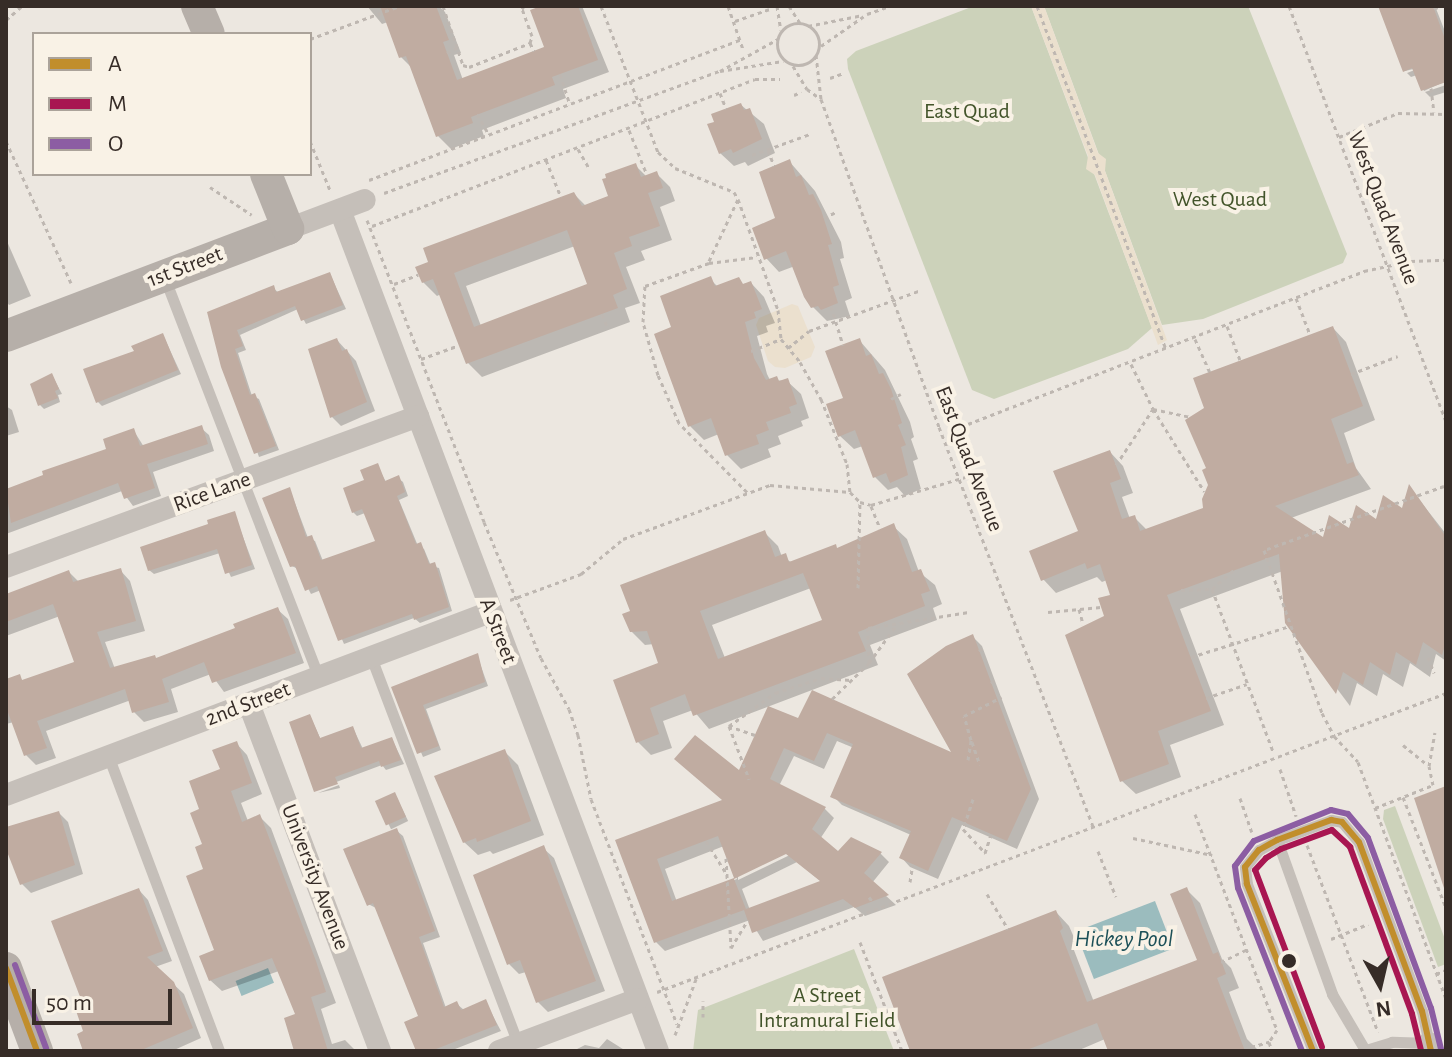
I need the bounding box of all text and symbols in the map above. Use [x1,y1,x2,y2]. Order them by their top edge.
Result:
legend [32,32,312,176]
text: A [108,52,122,76]
text: M [108,92,127,116]
park label: East Quad [924,99,1010,125]
street label: West Quad Avenue [1342,128,1424,288]
text: O [108,132,123,156]
park label: West Quad [1173,187,1267,213]
street label: 1st Street [144,241,226,293]
street label: East Quad Avenue [929,383,1009,535]
street label: Rice Lane [170,466,254,518]
street label: A Street [473,594,523,668]
street label: 2nd Street [202,676,294,732]
street label: University Avenue [275,800,355,954]
water label: Hickey Pool [1075,926,1173,954]
north arrow [1340,945,1420,1025]
unlabelled marker [1281,953,1297,969]
scale bar [36,973,176,1023]
park label: A Street Intramural Field [758,982,896,1034]
text: 50 m [46,991,92,1015]
text: N [1374,997,1392,1021]

